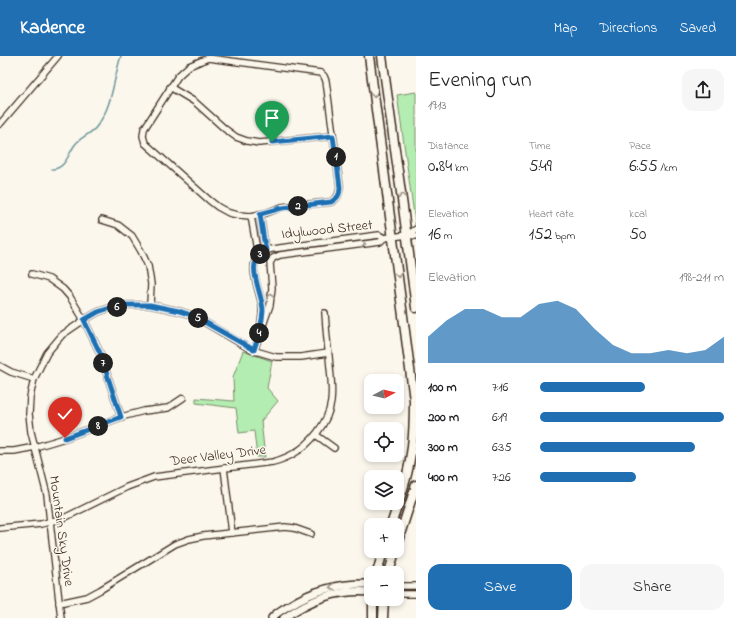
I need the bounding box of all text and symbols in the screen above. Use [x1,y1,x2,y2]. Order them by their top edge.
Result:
text: Kadence [20,15,85,42]
text: Map [554,18,577,39]
text: Directions [599,18,657,39]
text: Saved [679,18,716,39]
text: Evening run [428,65,532,97]
button: share [682,69,724,111]
one-way arrow [369,92,378,98]
text: 19:13 [428,96,447,115]
pin [255,101,289,142]
icon: arrive [261,107,283,129]
text: Distance [428,138,469,154]
text: Time [529,138,550,154]
text: Pace [629,138,651,154]
pin: 1 [326,147,346,167]
text: 1 [334,149,338,165]
text: 0.84 [428,154,452,179]
text: 5:49 [529,154,552,179]
text: 6:55 [629,154,658,179]
text: km [452,160,468,176]
text: /km [658,160,677,176]
one-way arrow [398,193,407,199]
pin: 2 [288,196,308,216]
text: 2 [295,198,301,214]
text: Elevation [428,206,468,222]
text: Heart rate [529,206,574,222]
text: kcal [629,206,647,222]
street label: Idylwood Street [280,215,374,246]
text: 16 [428,222,441,247]
text: 152 [529,222,552,247]
text: 50 [629,222,646,247]
text: m [441,228,452,244]
text: bpm [552,228,575,244]
one-way arrow [360,240,366,249]
pin: 3 [250,244,270,264]
text: 3 [258,246,262,262]
text: Elevation [428,268,476,287]
text: 198–211 m [679,268,724,287]
one-way arrow [393,272,402,278]
one-way arrow [266,293,275,299]
pin: 6 [107,297,127,317]
text: 6 [115,299,119,315]
pin: 5 [188,308,208,328]
text: 5 [195,310,201,326]
pin: 4 [249,323,269,343]
text: 4 [257,325,261,341]
pin: 7 [93,353,113,373]
text: 7 [101,355,105,371]
north arrow [364,374,404,414]
map controls [364,374,404,606]
text: 100 m [428,378,457,397]
text: 7:16 [492,378,508,397]
pin [48,397,82,438]
icon: check [54,403,76,425]
text: 200 m [428,408,459,427]
text: 6:19 [492,408,507,427]
pin: 8 [88,416,108,436]
text: 8 [96,418,100,434]
button: locate [364,422,404,462]
text: 300 m [428,438,458,457]
text: 6:35 [492,438,512,457]
street label: Deer Valley Drive [168,440,268,473]
text: 400 m [428,468,458,487]
text: 7:26 [492,468,511,487]
button: layers [364,470,404,510]
street label: Mountain Sky Drive [42,474,79,589]
button: + [364,518,404,558]
button: Save [428,564,572,610]
button: Share [580,564,724,610]
button: − [364,566,404,606]
one-way arrow [329,582,336,591]

